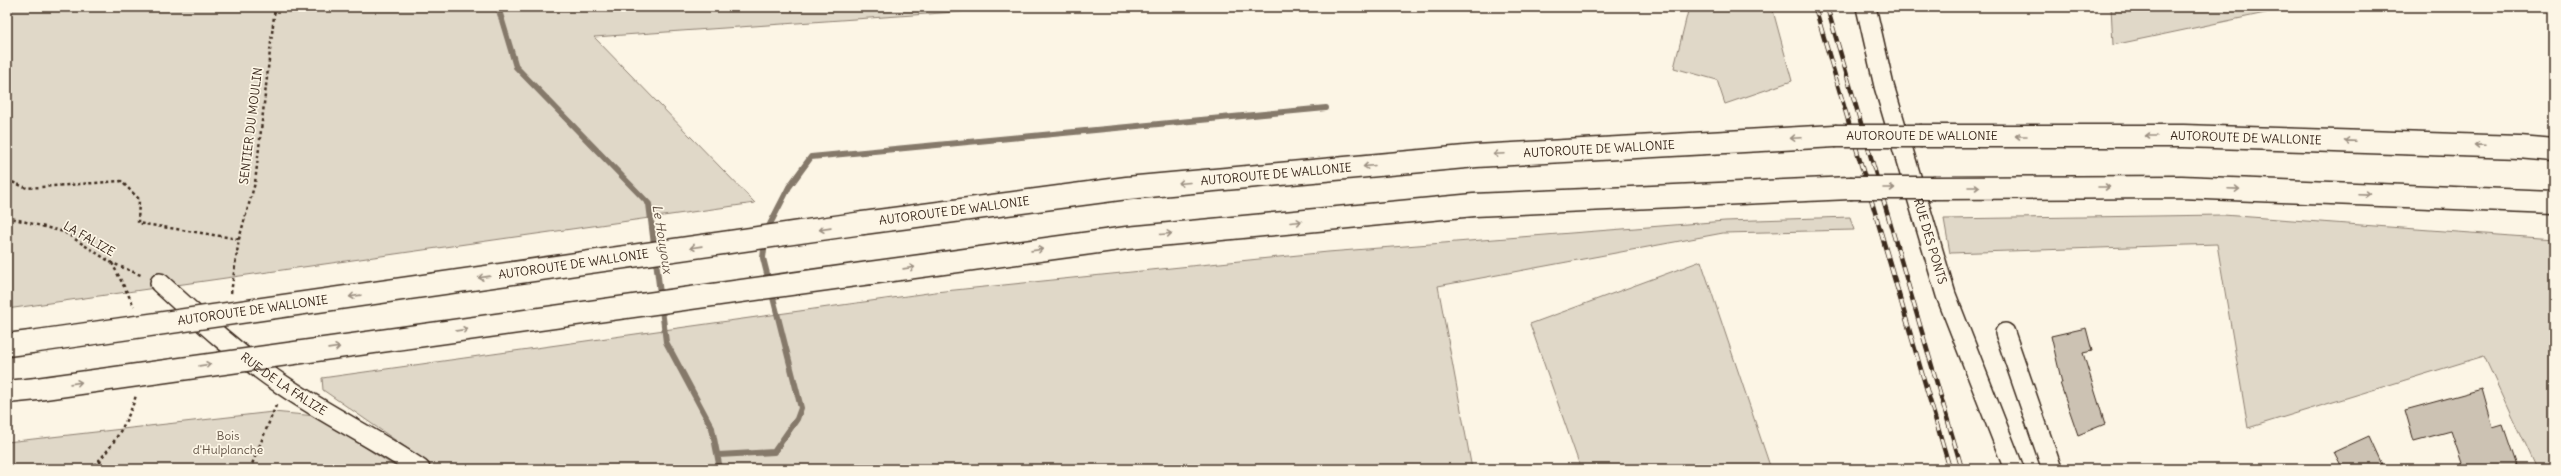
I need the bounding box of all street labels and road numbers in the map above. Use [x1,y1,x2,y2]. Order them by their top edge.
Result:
street label: SENTIER DU MOULIN [236,67,265,185]
street label: AUTOROUTE DE WALLONIE [1846,128,1998,143]
street label: AUTOROUTE DE WALLONIE [2170,128,2322,148]
street label: AUTOROUTE DE WALLONIE [1523,137,1675,160]
street label: AUTOROUTE DE WALLONIE [1200,159,1352,188]
street label: AUTOROUTE DE WALLONIE [878,193,1030,228]
street label: RUE DES PONTS [1911,197,1950,286]
street label: LA FALIZE [61,218,118,259]
street label: AUTOROUTE DE WALLONIE [497,246,650,282]
street label: AUTOROUTE DE WALLONIE [177,292,329,328]
street label: RUE DE LA FALIZE [238,349,330,418]

